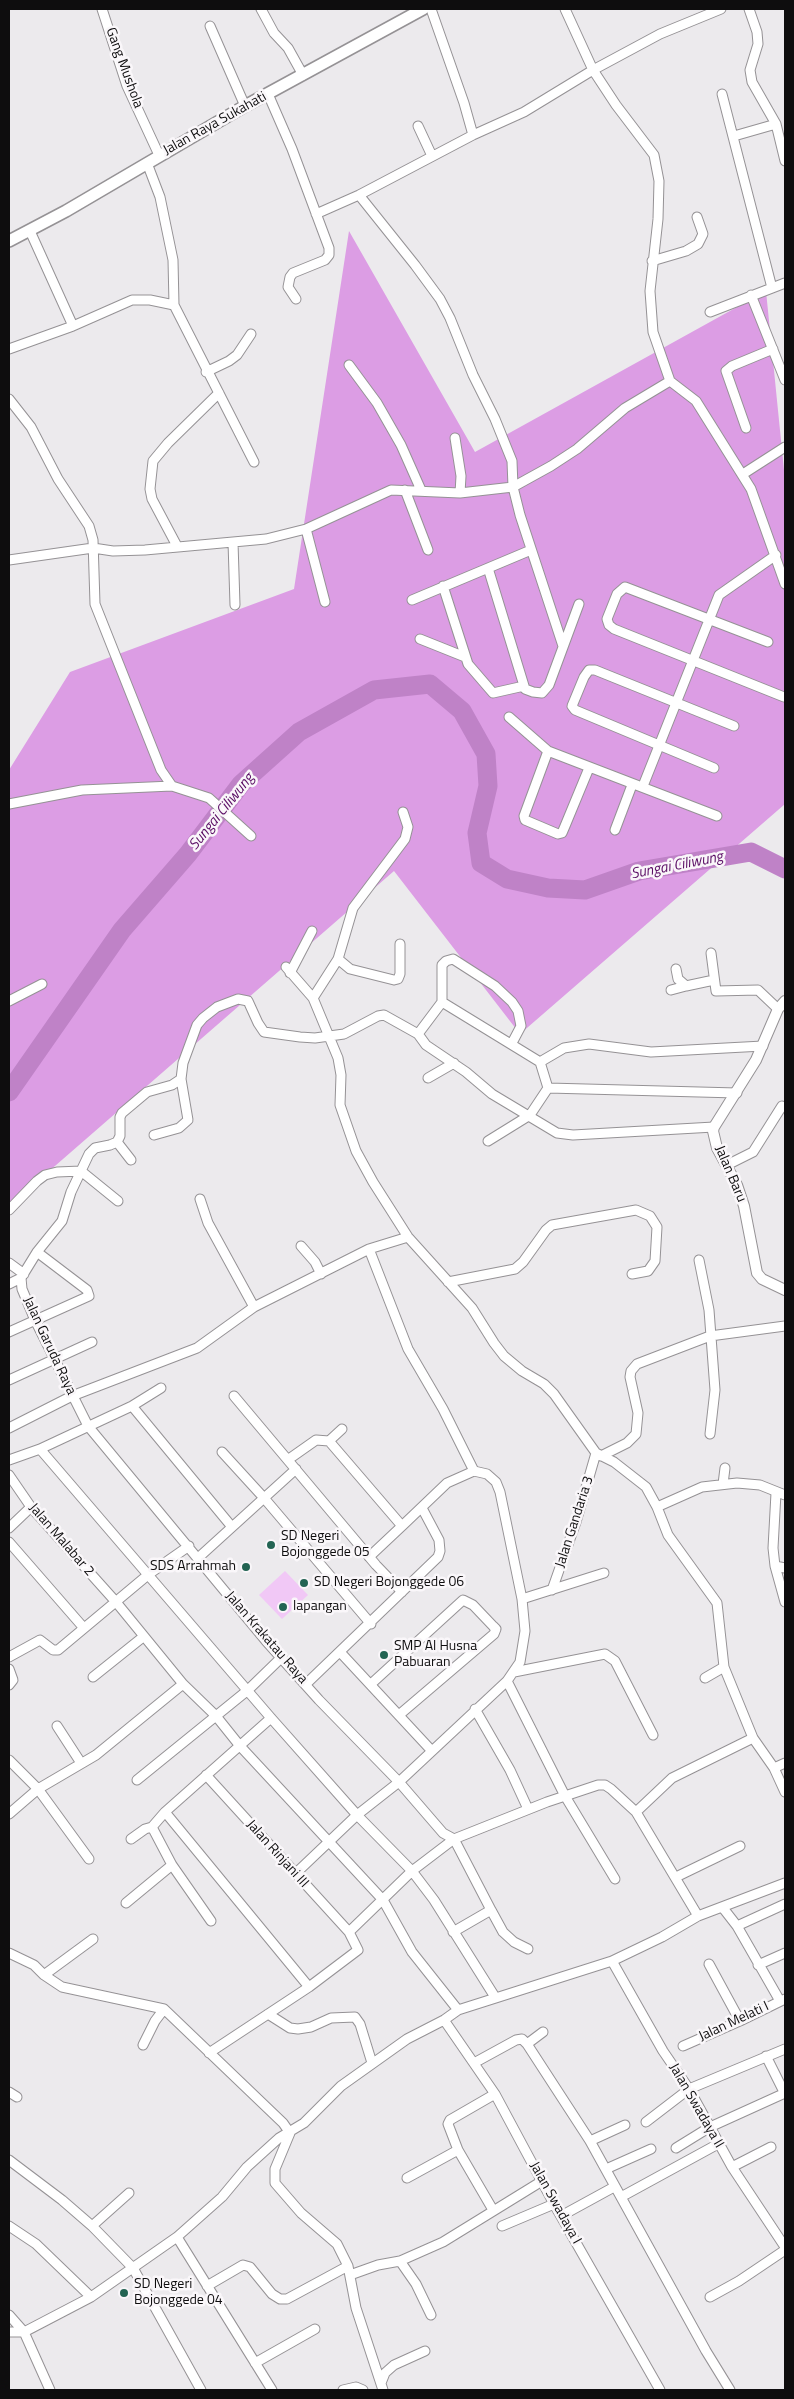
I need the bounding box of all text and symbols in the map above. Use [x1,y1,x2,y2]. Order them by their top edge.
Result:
street label: Gang Mushola [102,26,146,110]
street label: Jalan Raya Sukahati [160,89,270,159]
water label: Sungai Ciliwung [186,770,258,854]
water label: Sungai Ciliwung [630,848,724,884]
street label: Jalan Baru [711,1143,749,1205]
street label: Jalan Garuda Raya [19,1294,79,1398]
street label: Jalan Gandaria 3 [552,1474,598,1570]
street label: Jalan Malabar 2 [25,1500,97,1580]
place label: SD Negeri Bojonggede 05 [281,1529,370,1561]
marker: SD Negeri Bojonggede 05 [265,1539,277,1551]
place label: SDS Arrahmah [150,1559,236,1575]
marker: SDS Arrahmah [240,1561,252,1573]
place label: SD Negeri Bojonggede 06 [314,1575,464,1591]
marker: SD Negeri Bojonggede 06 [298,1577,310,1589]
street label: Jalan Krakatau Raya [221,1588,311,1688]
place label: lapangan [293,1599,347,1615]
marker: lapangan [277,1601,289,1613]
place label: SMP Al Husna Pabuaran [394,1639,477,1671]
marker: SMP Al Husna Pabuaran [378,1649,390,1661]
street label: Jalan Rinjani III [242,1817,312,1891]
street label: Jalan Melati I [696,1998,772,2046]
street label: Jalan Swadaya II [665,2061,727,2151]
street label: Jalan Swadaya I [525,2159,585,2247]
place label: SD Negeri Bojonggede 04 [134,2277,223,2310]
marker: SD Negeri Bojonggede 04 [118,2287,130,2299]

